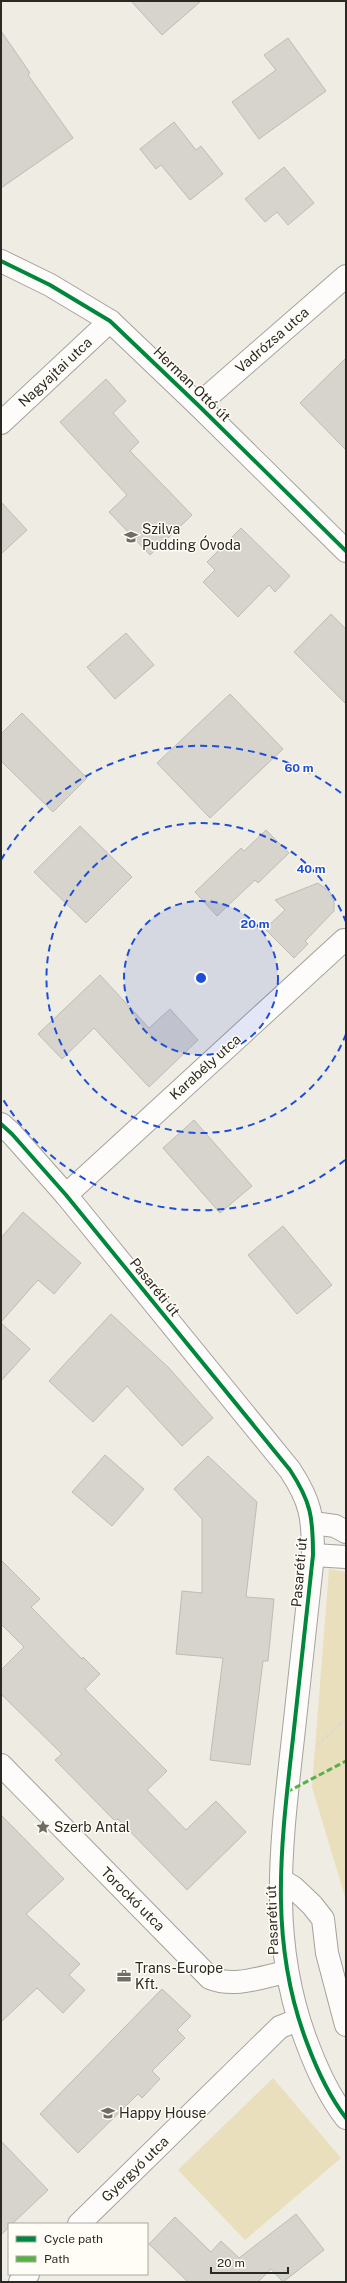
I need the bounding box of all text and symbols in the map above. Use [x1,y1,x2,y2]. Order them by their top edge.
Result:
street label: Vadrózsa utca [232,304,312,376]
street label: Nagyajtai utca [15,334,95,410]
street label: Herman Ottó út [150,343,234,425]
place label: Szilva Pudding Óvoda [142,521,241,553]
school or university icon: Szilva Pudding Óvoda [123,529,139,545]
text: 60 m [284,761,314,775]
text: 40 m [296,862,326,876]
text: 20 m [241,917,270,931]
centre of rings [194,971,208,985]
street label: Karabély utca [166,1031,244,1103]
street label: Pasaréti út [127,1255,183,1319]
street label: Pasaréti út [288,1536,310,1608]
place icon: Szerb Antal [35,1819,51,1835]
place label: Szerb Antal [54,1819,130,1835]
street label: Torockó utca [98,1864,168,1934]
street label: Pasaréti út [263,1885,281,1955]
place label: Trans-Europe Kft. [135,1960,223,1992]
office icon: Trans-Europe Kft. [116,1968,132,1984]
school or university icon: Happy House [100,2105,116,2121]
place label: Happy House [119,2105,207,2121]
street label: Gyergyó utca [98,2133,172,2205]
legend [8,2223,148,2275]
text: Cycle path [44,2232,103,2246]
scale bar [211,2249,288,2275]
text: Path [44,2252,70,2266]
text: 20 m [217,2256,245,2270]

